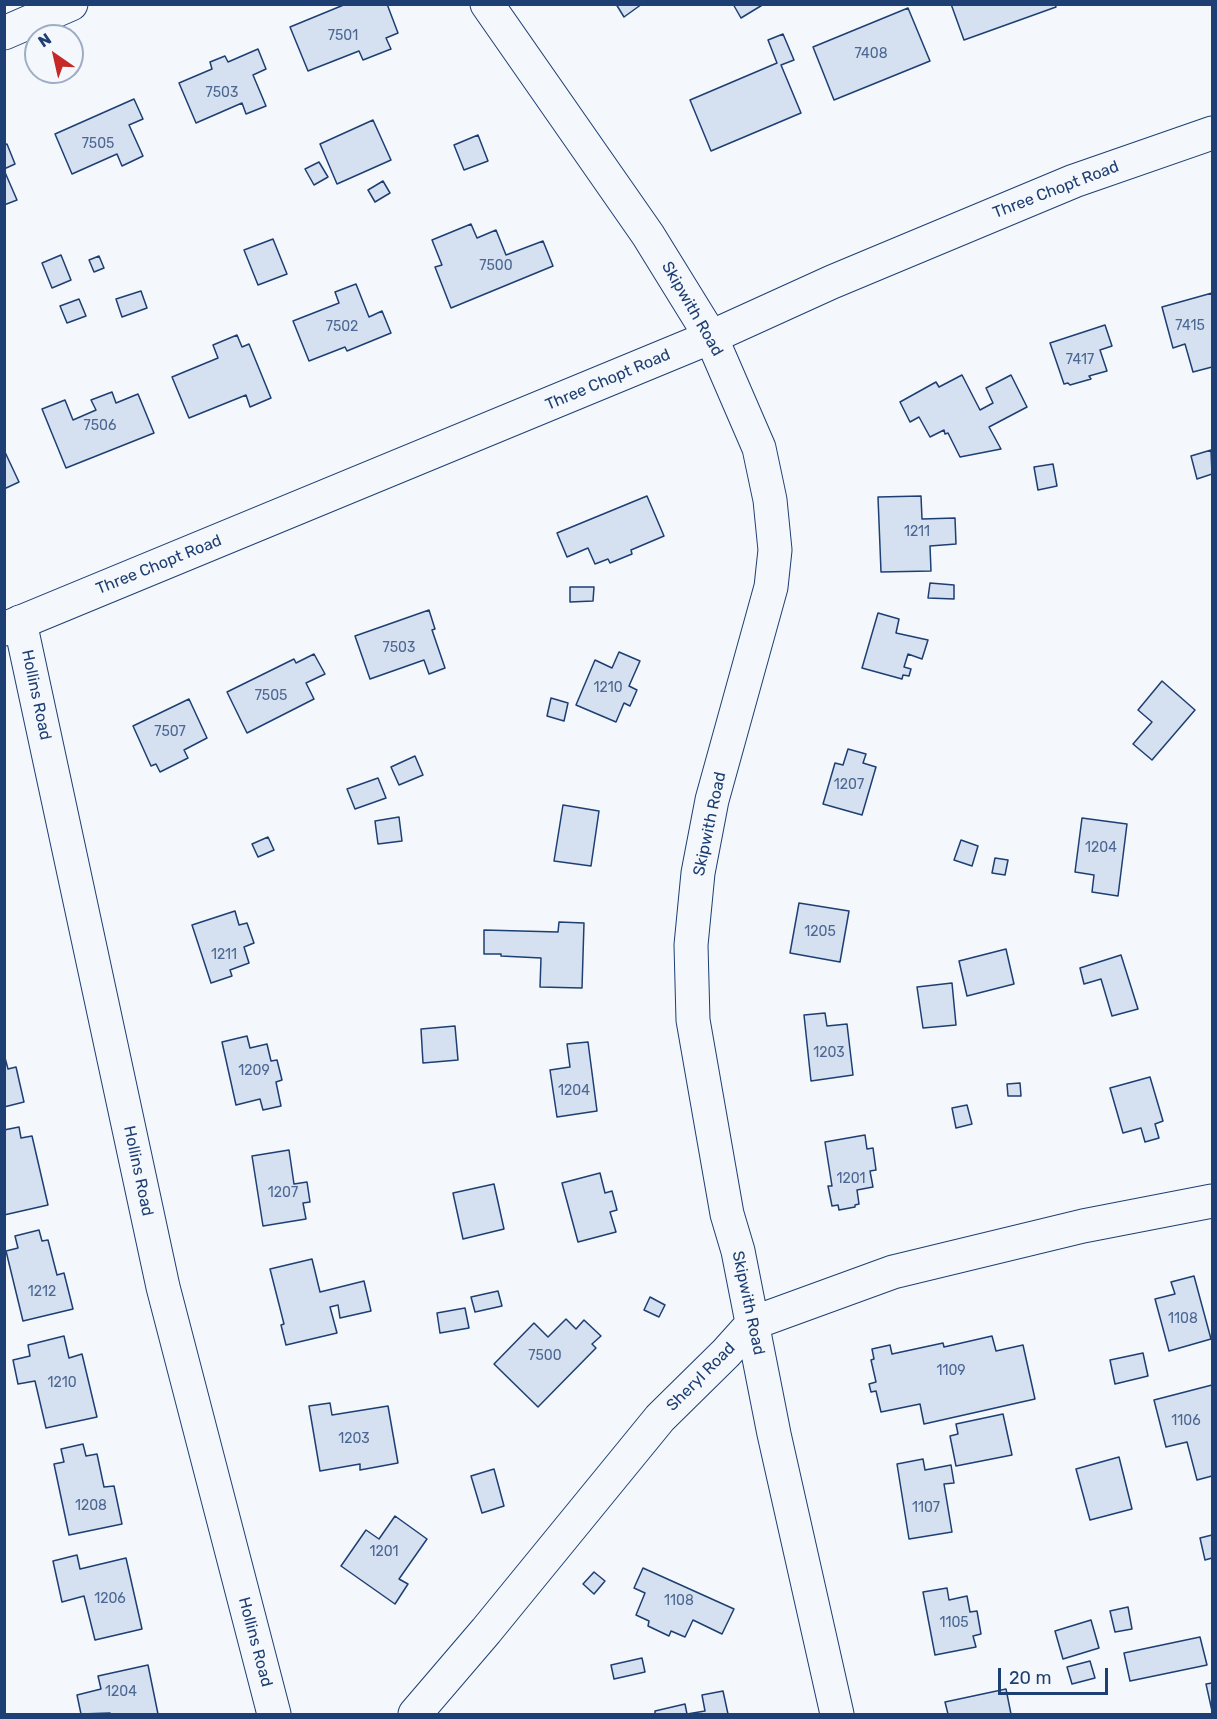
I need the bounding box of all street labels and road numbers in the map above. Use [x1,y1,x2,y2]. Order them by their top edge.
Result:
street label: Three Chopt Road [990,157,1122,223]
street label: Skipwith Road [657,258,727,360]
street label: Three Chopt Road [543,345,673,415]
street label: Three Chopt Road [93,531,225,599]
street label: Hollins Road [17,648,55,742]
street label: Skipwith Road [690,770,730,878]
street label: Hollins Road [119,1124,157,1218]
street label: Skipwith Road [728,1249,768,1357]
street label: Sheryl Road [663,1339,739,1415]
street label: Hollins Road [234,1595,276,1689]

